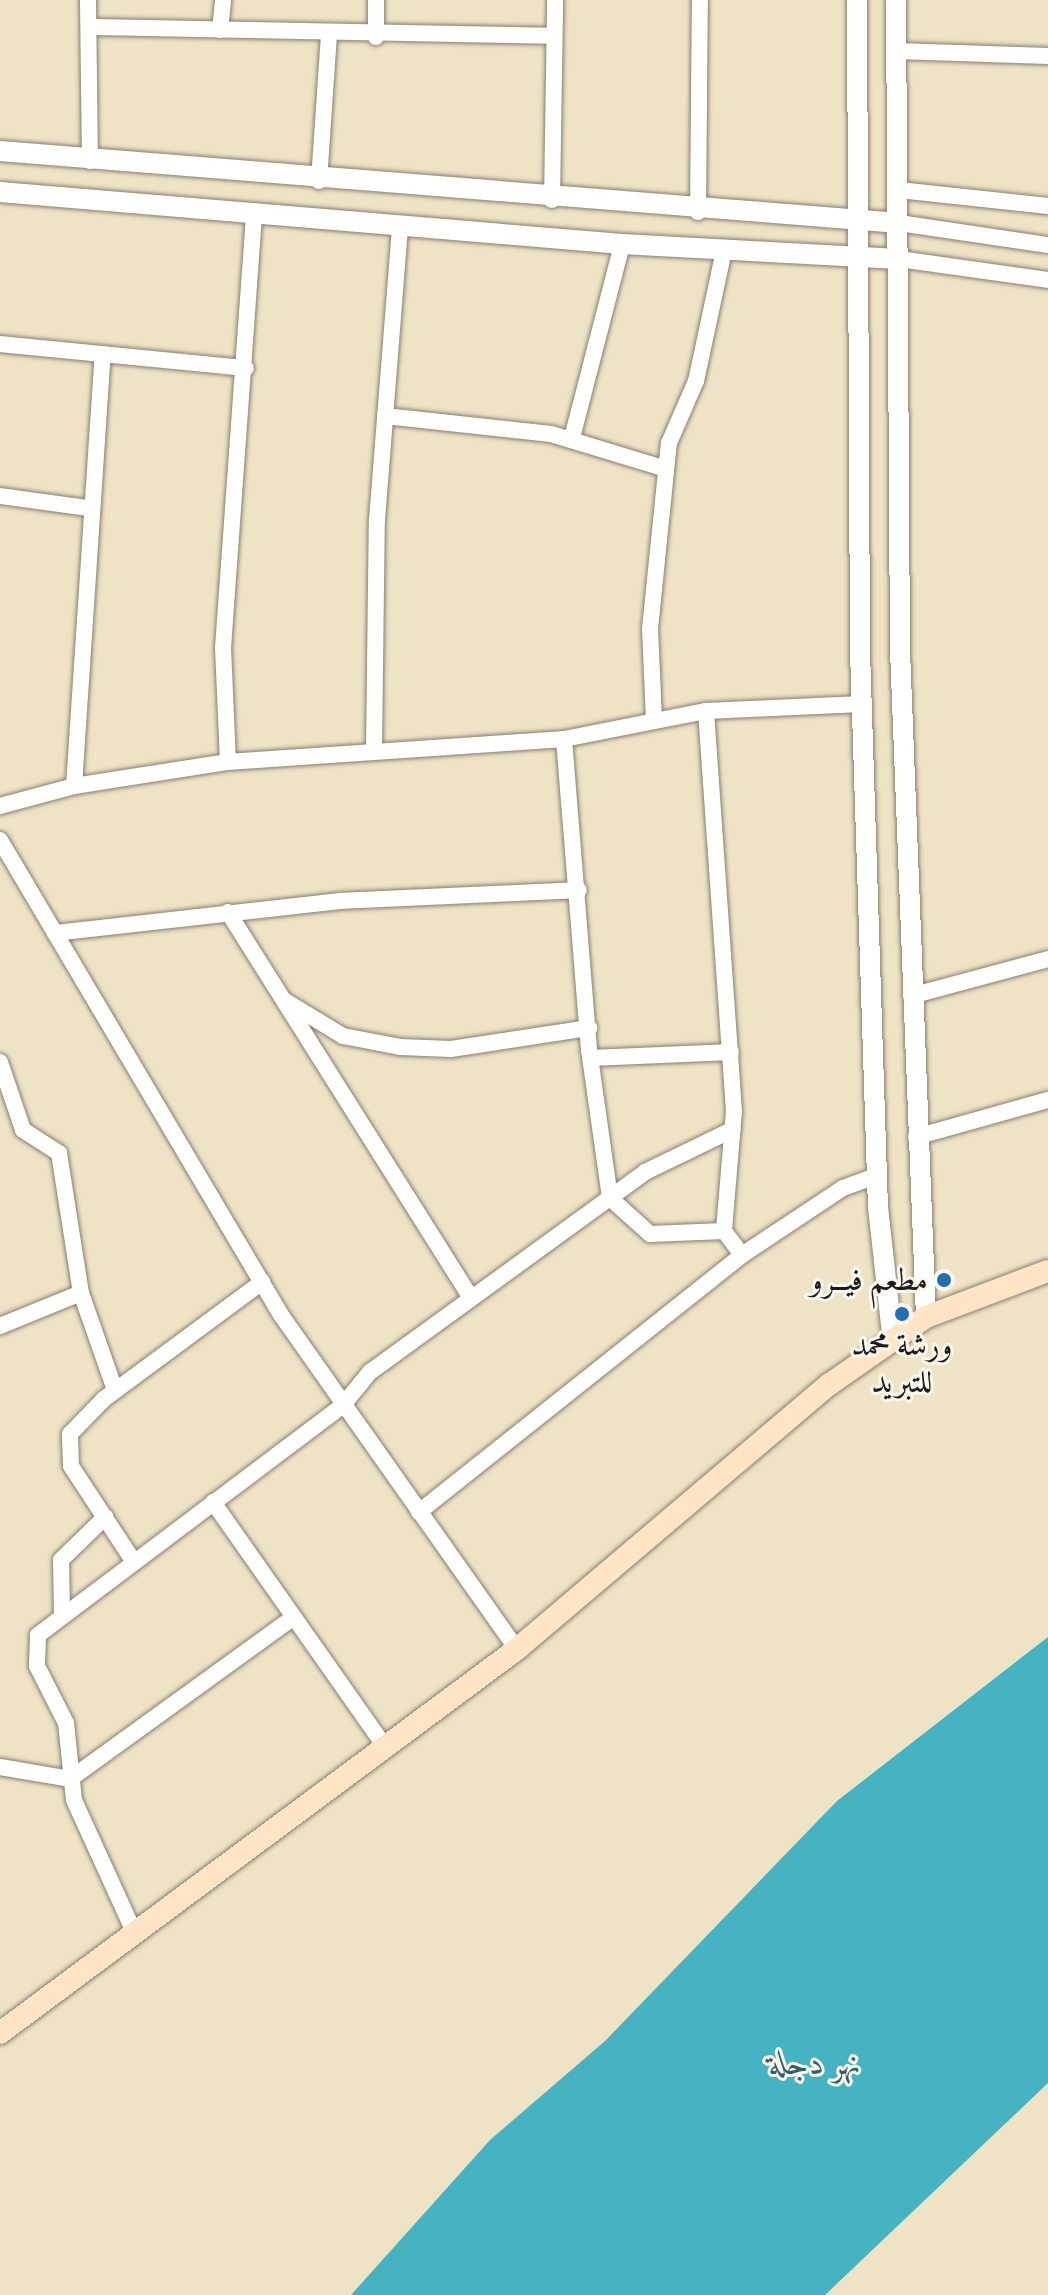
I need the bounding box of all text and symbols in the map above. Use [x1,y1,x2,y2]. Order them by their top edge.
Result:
place label: مطعم فيــرو [810,1261,928,1299]
marker: مطعم فيــرو [935,1271,953,1289]
marker: ورشة محمد للتبريد [893,1305,911,1323]
place label: ورشة محمد للتبريد [852,1327,952,1402]
water label: نهر دجلة [769,2045,861,2085]

